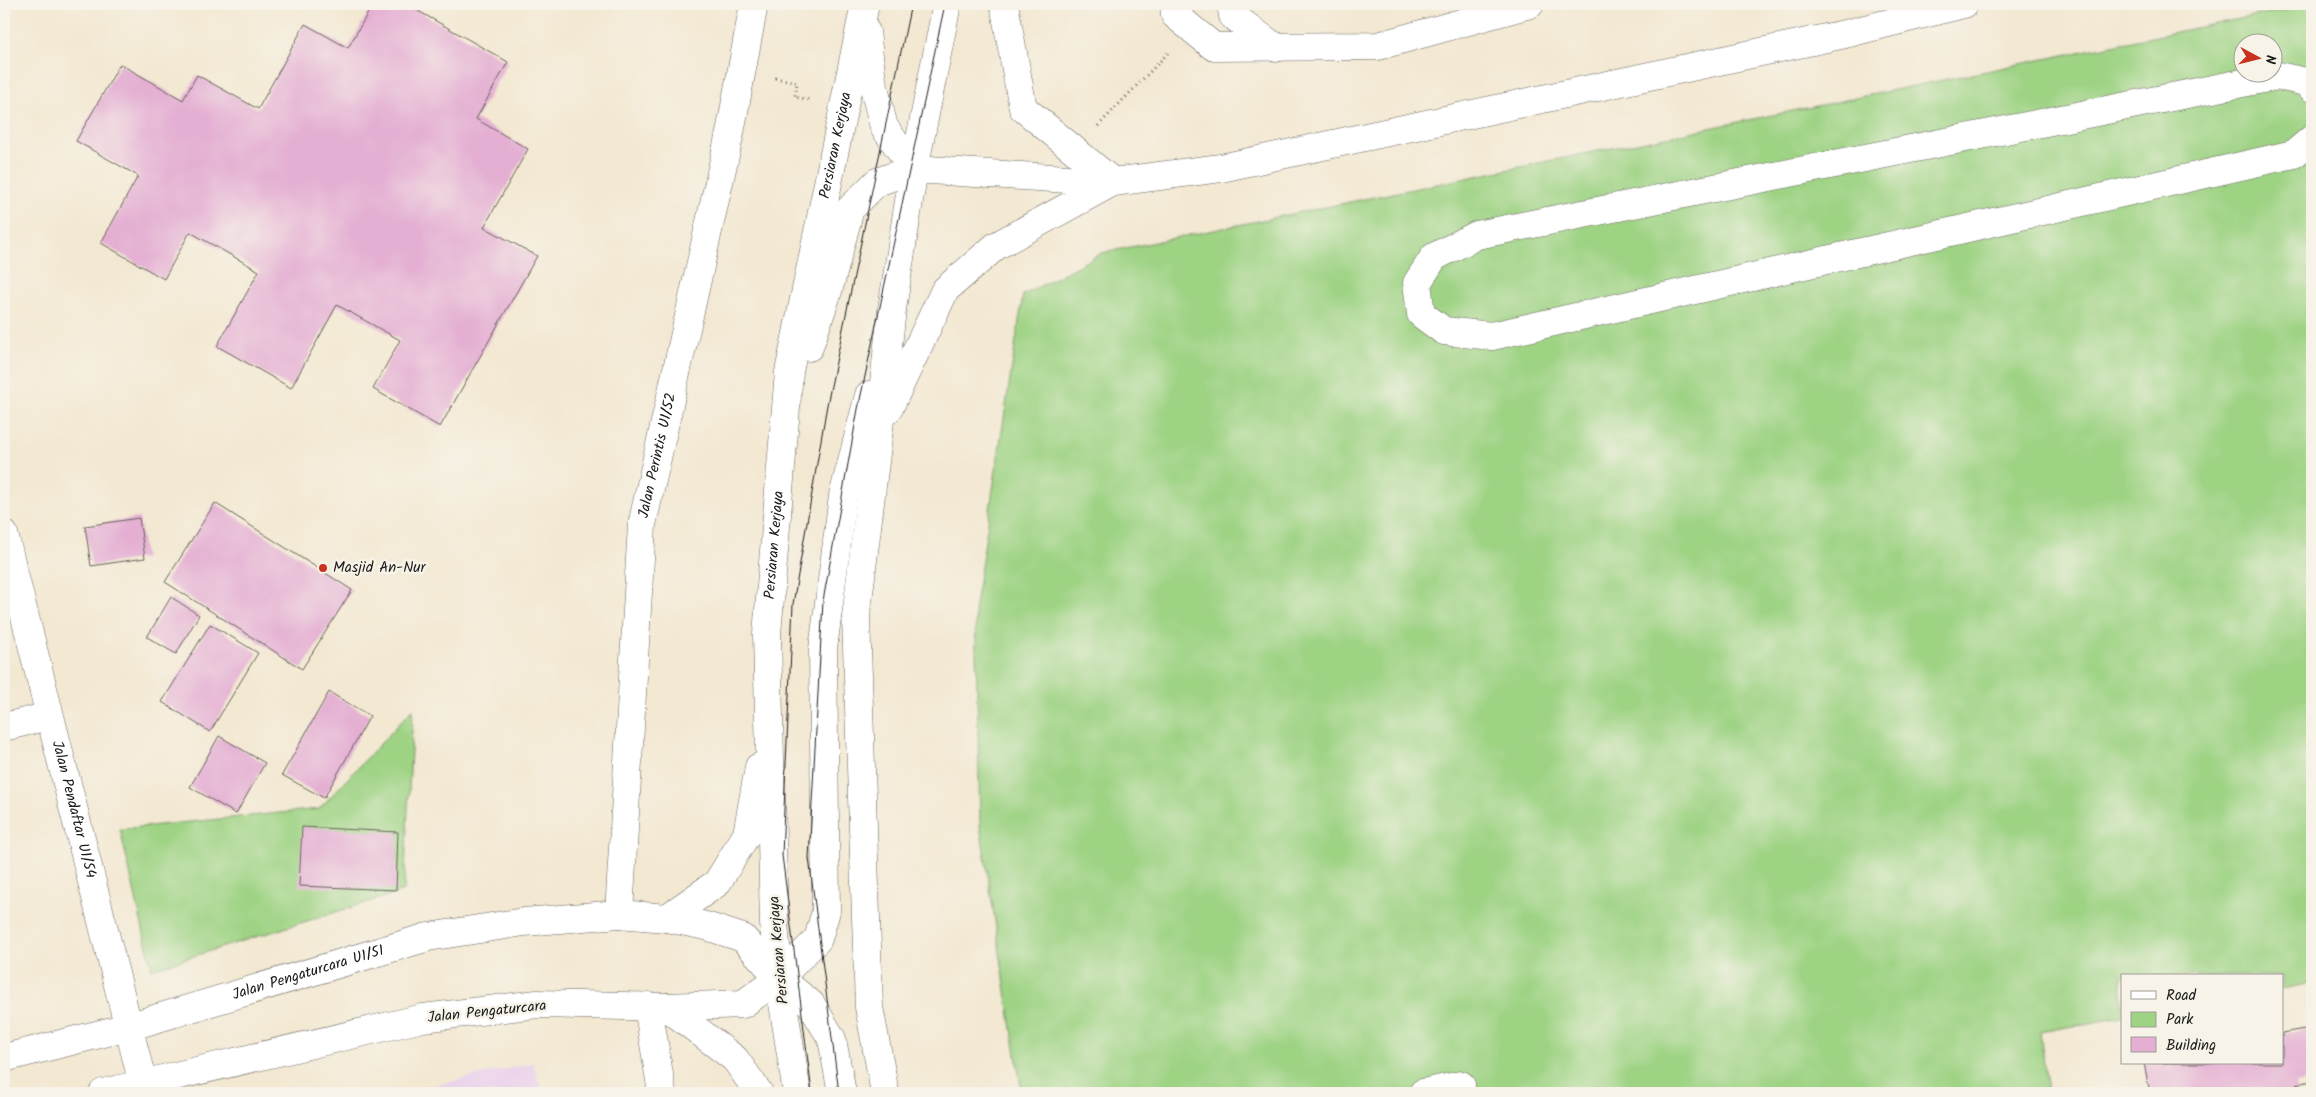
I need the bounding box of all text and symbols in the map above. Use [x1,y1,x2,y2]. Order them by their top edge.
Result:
north arrow [2234,32,2284,82]
text: N [2258,54,2281,65]
street label: Persiaran Kerjaya [813,90,859,201]
street label: Jalan Perintis U1/52 [632,390,683,520]
street label: Persiaran Kerjaya [758,490,791,600]
place label: Masjid An-Nur [333,556,427,580]
marker: Masjid An-Nur [317,562,329,574]
street label: Jalan Pendaftar U1/54 [45,738,103,881]
street label: Persiaran Kerjaya [762,895,796,1005]
street label: Jalan Pengaturcara U1/51 [229,939,387,1007]
legend [2121,974,2284,1064]
text: Road [2166,984,2197,1008]
street label: Jalan Pengaturcara [426,994,548,1030]
text: Park [2166,1008,2194,1032]
text: Building [2166,1034,2216,1058]

